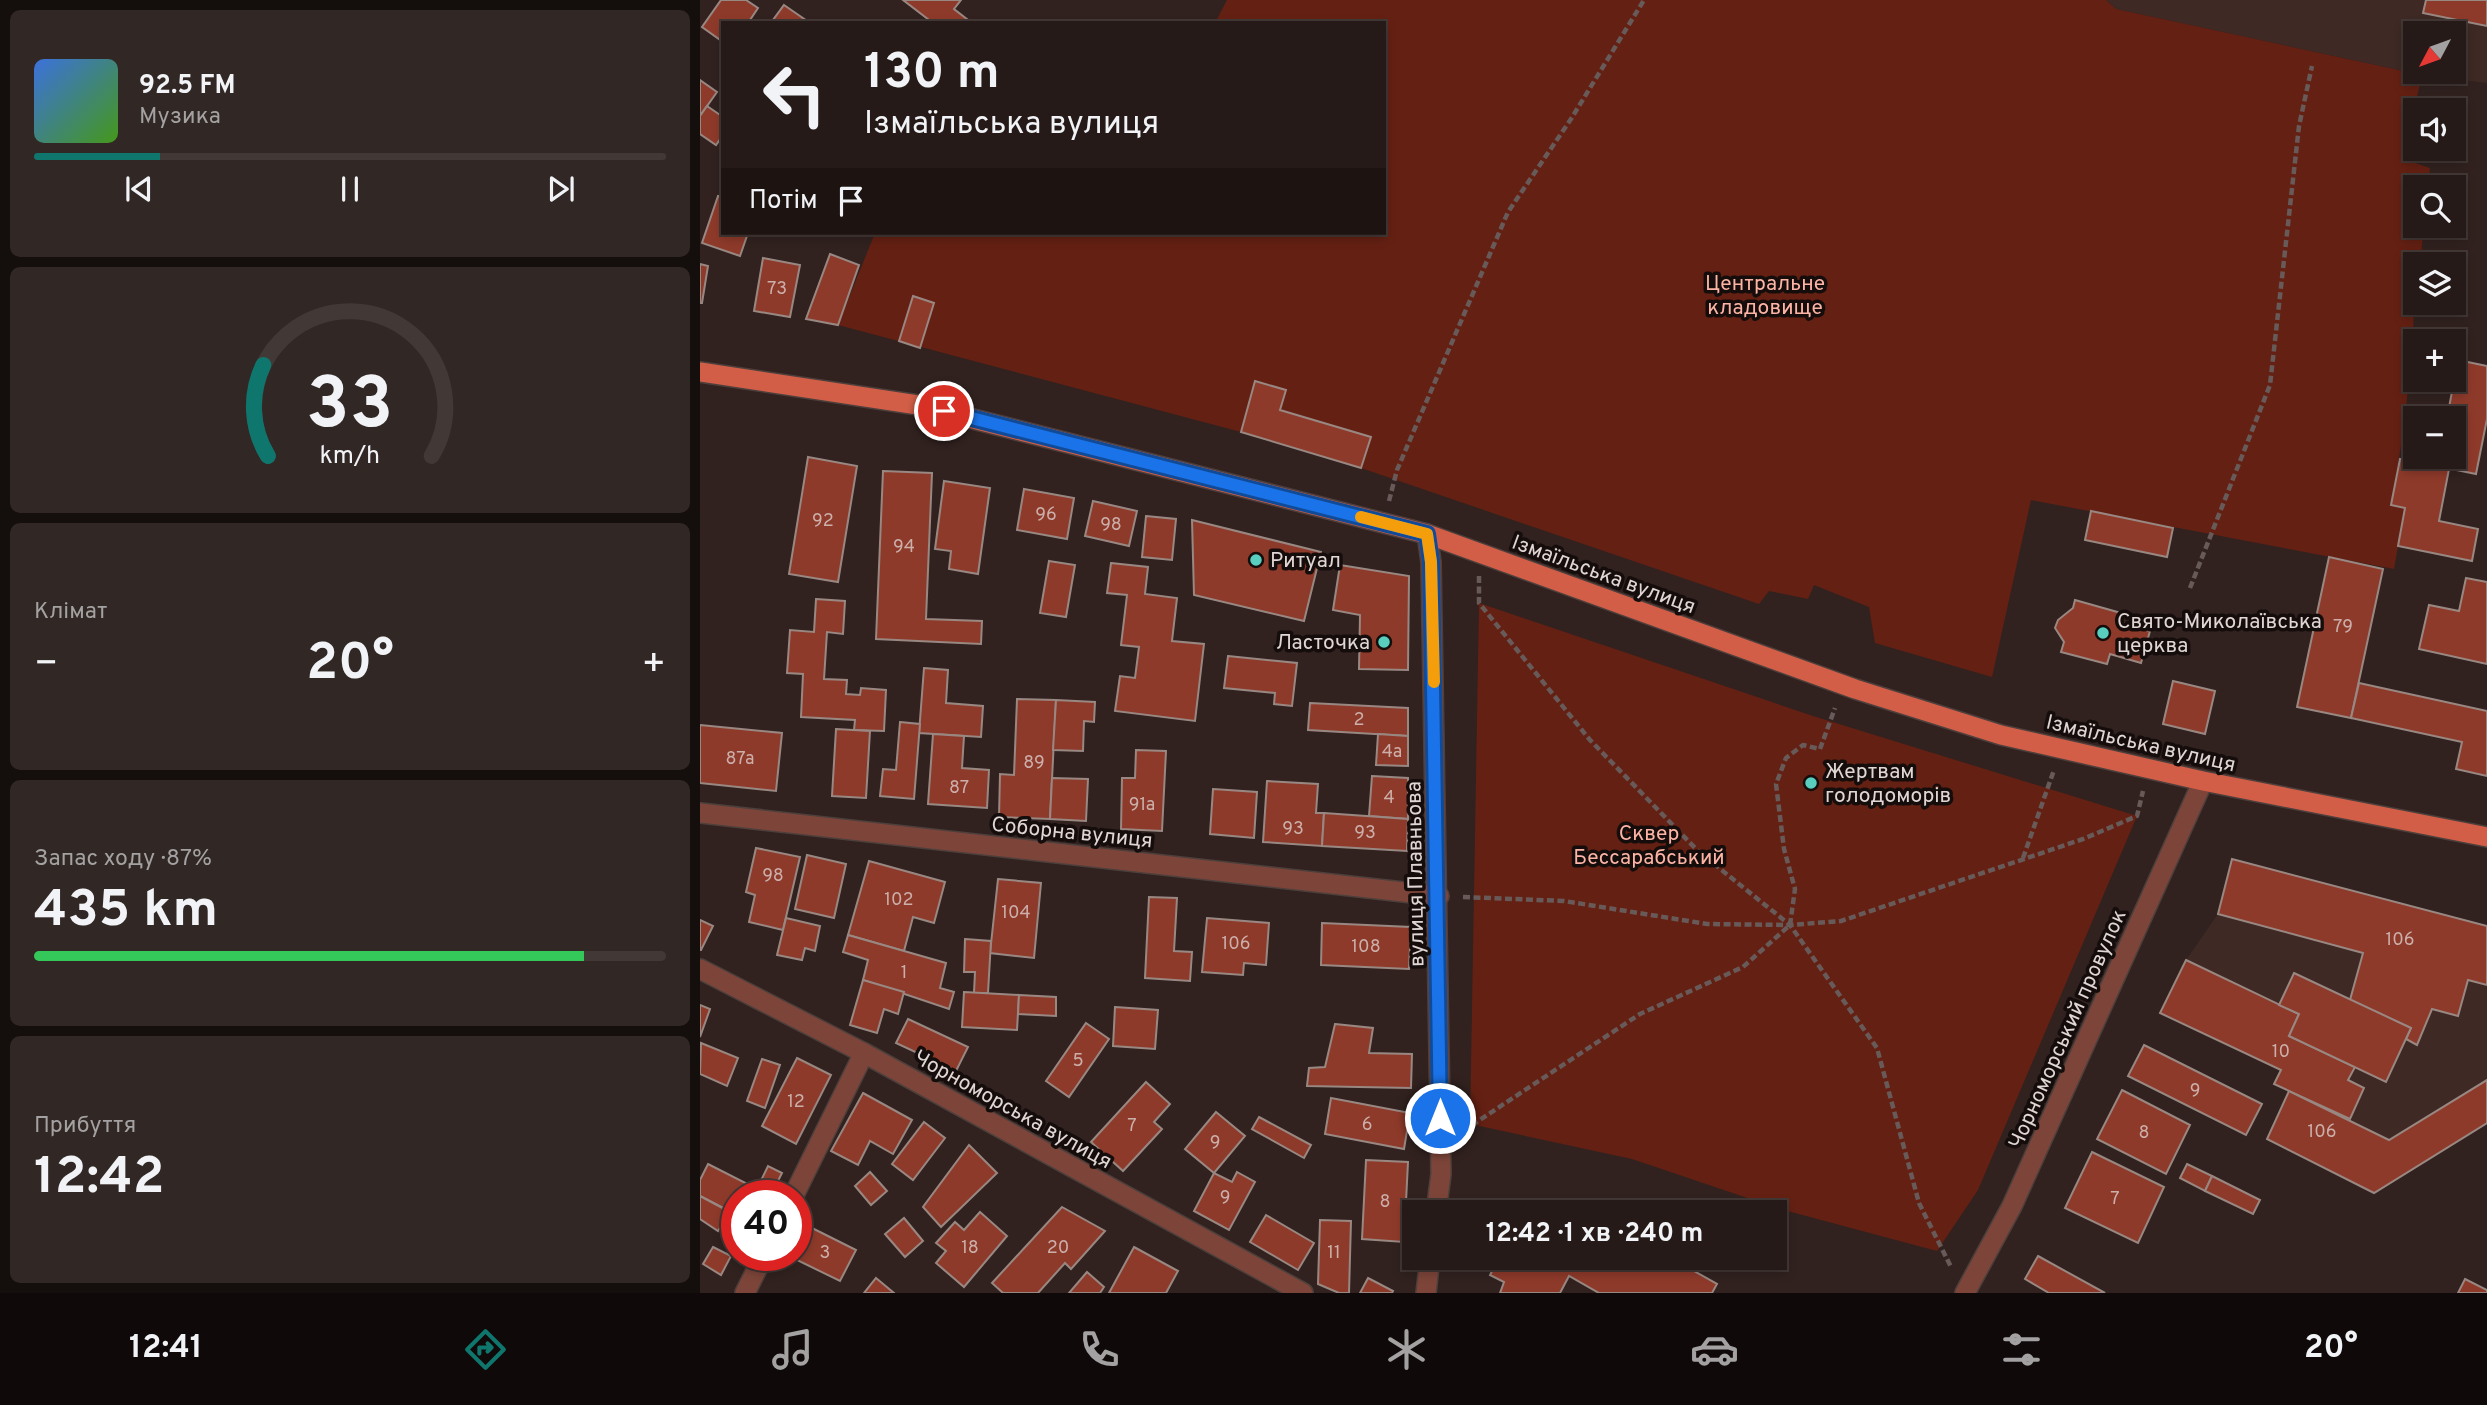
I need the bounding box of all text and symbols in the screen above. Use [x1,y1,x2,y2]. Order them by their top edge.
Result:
north arrow [2403,21,2466,84]
map controls [2403,21,2466,469]
text: 130 m [864,44,1000,106]
icon: left [749,49,840,140]
text: 92.5 FM [139,70,236,103]
button: sound [2403,98,2466,161]
text: Музика [139,103,221,132]
text: Ізмаїльська вулиця [864,105,1159,145]
icon: previous [120,170,158,208]
icon: pause [331,170,369,208]
icon: next [542,170,580,208]
button: search [2403,175,2466,238]
icon: arrive [832,182,870,220]
text: Потім [749,185,818,218]
button: layers [2403,252,2466,315]
park label: Центральне кладовище [1705,271,1825,322]
house number: 73 [767,278,787,301]
button: + [2403,329,2466,392]
text: 33 [306,362,394,454]
pin [914,381,974,441]
icon: arrive [925,392,963,430]
button: − [2403,406,2466,469]
text: km/h [320,441,380,473]
house number: 96 [1035,504,1057,527]
house number: 92 [812,510,834,533]
house number: 98 [1100,514,1122,537]
street label: Ізмаїльська вулиця [1508,530,1699,621]
house number: 94 [893,536,915,559]
place label: Ритуал [1270,548,1341,575]
marker: Ритуал [1248,552,1264,568]
text: Клімат [34,598,107,627]
place label: Свято-Миколаївська церква [2117,609,2322,660]
house number: 79 [2333,616,2353,639]
marker: Свято-Миколаївська церква [2095,625,2111,641]
place label: Ласточка [1276,630,1370,657]
text: 20° [306,632,394,698]
marker: Ласточка [1376,634,1392,650]
text: − [34,641,59,690]
text: + [641,641,666,690]
house number: 2 [1353,709,1365,732]
street label: Ізмаїльська вулиця [2043,710,2238,779]
house number: 4а [1382,741,1402,764]
house number: 87а [725,748,755,771]
house number: 89 [1023,752,1045,775]
place label: Жертвам голодоморів [1825,759,1951,810]
marker: Жертвам голодоморів [1803,775,1819,791]
house number: 87 [949,777,969,800]
street label: вулиця Плавньова [1401,781,1432,967]
house number: 4 [1383,787,1395,810]
house number: 91а [1129,794,1155,817]
street label: Соборна вулиця [990,812,1154,855]
house number: 93 [1282,818,1304,841]
park label: Сквер Бессарабський [1573,821,1725,872]
house number: 93 [1354,822,1376,845]
text: Запас ходу · 87% [34,845,212,874]
house number: 98 [762,865,784,888]
text: 435 km [34,879,218,945]
house number: 102 [884,889,914,912]
house number: 104 [1001,902,1031,925]
street label: Чорноморський провулок [2003,906,2133,1154]
house number: 106 [2385,929,2415,952]
house number: 106 [1221,933,1251,956]
house number: 108 [1351,936,1381,959]
house number: 1 [901,962,907,985]
house number: 10 [2272,1041,2290,1064]
street label: Чорноморська вулиця [908,1045,1116,1176]
house number: 5 [1072,1050,1084,1073]
house number: 9 [2190,1080,2200,1103]
position arrow [1403,1081,1477,1155]
house number: 12 [787,1091,805,1114]
text: Прибуття [34,1112,136,1141]
house number: 6 [1362,1114,1372,1137]
house number: 7 [1127,1115,1137,1138]
house number: 106 [2307,1121,2337,1144]
house number: 8 [2139,1122,2150,1145]
house number: 9 [1210,1132,1220,1155]
text: 12:42 [34,1146,164,1212]
speed limit sign: 40 [721,1180,812,1271]
house number: 9 [1220,1187,1230,1210]
house number: 7 [2110,1188,2120,1211]
house number: 8 [1380,1191,1391,1214]
text: 12:42 · 1 хв · 240 m [1486,1218,1703,1251]
house number: 18 [961,1237,979,1260]
house number: 20 [1047,1237,1069,1260]
house number: 3 [820,1242,830,1265]
house number: 11 [1327,1242,1341,1265]
icon: directions [461,1325,510,1374]
icon: music [768,1325,817,1374]
icon: phone [1075,1325,1124,1374]
icon: climate [1382,1325,1431,1374]
icon: car [1690,1325,1739,1374]
icon: filters [1997,1325,2046,1374]
text: 12:41 [129,1329,203,1369]
text: 20° [2304,1329,2358,1369]

